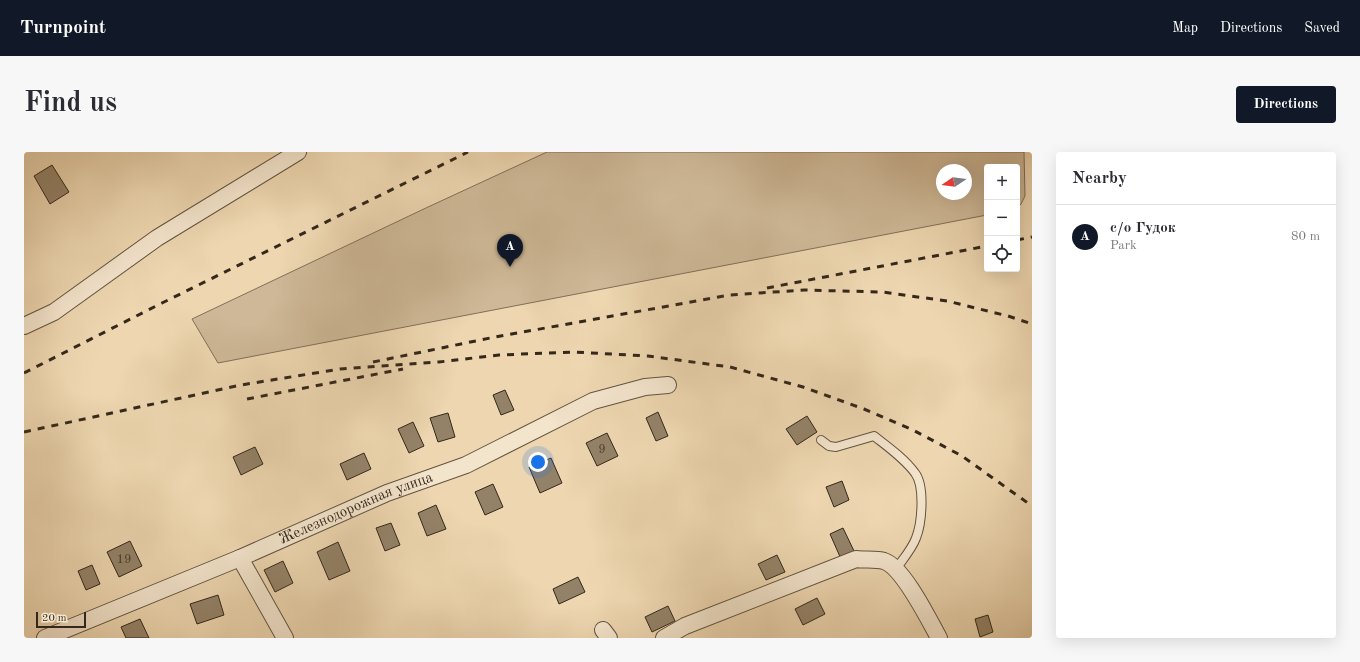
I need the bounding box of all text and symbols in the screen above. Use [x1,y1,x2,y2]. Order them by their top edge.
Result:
text: Turnpoint [20,19,106,38]
text: Map [1172,21,1198,35]
text: Directions [1220,21,1282,35]
text: Saved [1304,21,1340,35]
button: Directions [1236,86,1336,123]
text: Find us [24,90,117,118]
north arrow [936,164,972,200]
map controls [984,164,1020,272]
button: + [984,164,1020,200]
text: Nearby [1072,170,1127,187]
button: − [984,200,1020,236]
text: с/о Гудок [1110,221,1176,236]
text: A [1080,230,1090,243]
text: 80 m [1291,230,1320,243]
pin: A [497,234,523,267]
button: locate [984,236,1020,272]
text: Park [1110,239,1137,252]
house number: 9 [598,443,606,456]
your location [528,452,548,472]
street label: Железнодорожная улица [277,470,435,547]
house number: 19 [116,553,132,566]
scale bar [36,610,86,629]
text: 20 m [42,613,67,624]

